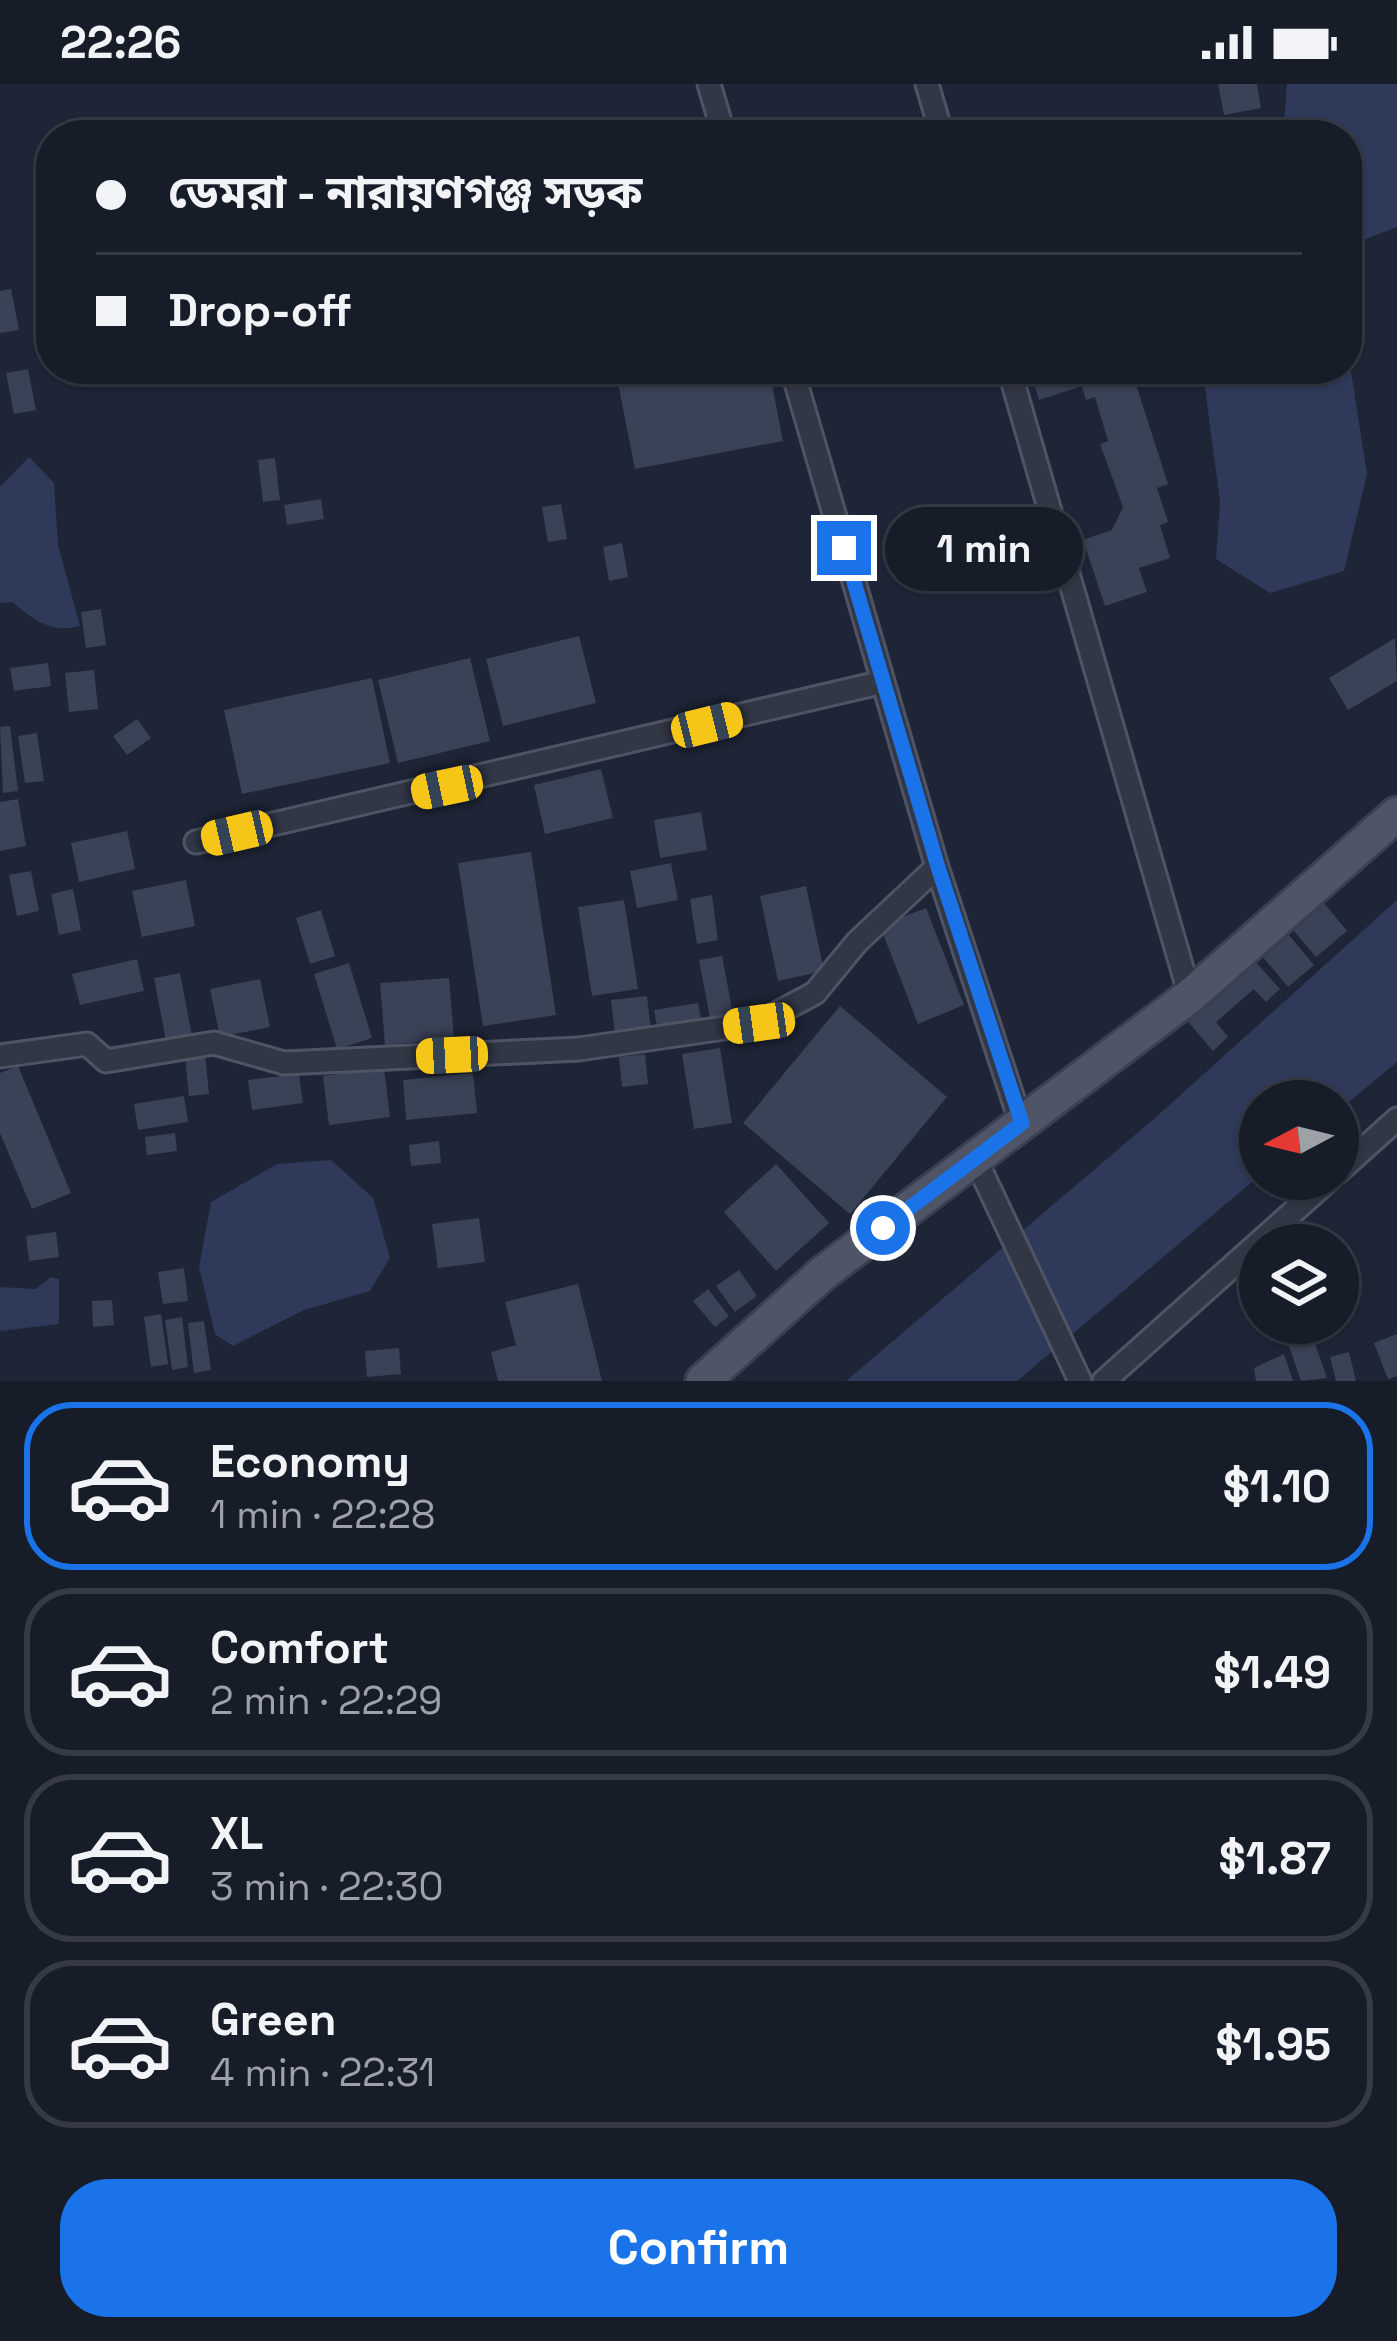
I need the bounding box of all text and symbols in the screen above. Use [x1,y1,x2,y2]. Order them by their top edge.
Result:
text: 22:26 [60,14,181,71]
text: ডেমরা - নারায়ণগঞ্জ সড়ক [168,164,642,221]
text: Drop-off [168,282,352,339]
callout: 1 min [886,506,1084,590]
route end [817,521,871,575]
text: 1 min [936,524,1032,573]
car [668,699,746,751]
car [408,762,486,812]
car [198,807,276,859]
car [721,1000,797,1046]
car [415,1035,489,1075]
north arrow [1239,1080,1359,1200]
map controls [1239,1080,1359,1344]
route start [856,1201,910,1255]
button: layers [1239,1224,1359,1344]
icon: car [66,1432,174,1540]
text: Economy [210,1433,410,1490]
text: $1.10 [1223,1458,1331,1515]
text: 1 min · 22:28 [210,1490,435,1539]
icon: car [66,1618,174,1726]
text: Comfort [210,1619,389,1676]
text: $1.49 [1214,1644,1331,1701]
text: 2 min · 22:29 [210,1676,442,1725]
icon: car [66,1804,174,1912]
text: XL [210,1805,263,1862]
text: $1.87 [1218,1830,1331,1887]
text: 3 min · 22:30 [210,1862,443,1911]
icon: car [66,1990,174,2098]
text: Green [210,1991,336,2048]
text: $1.95 [1215,2016,1331,2073]
text: 4 min · 22:31 [210,2048,435,2097]
button: Confirm [60,2179,1337,2317]

